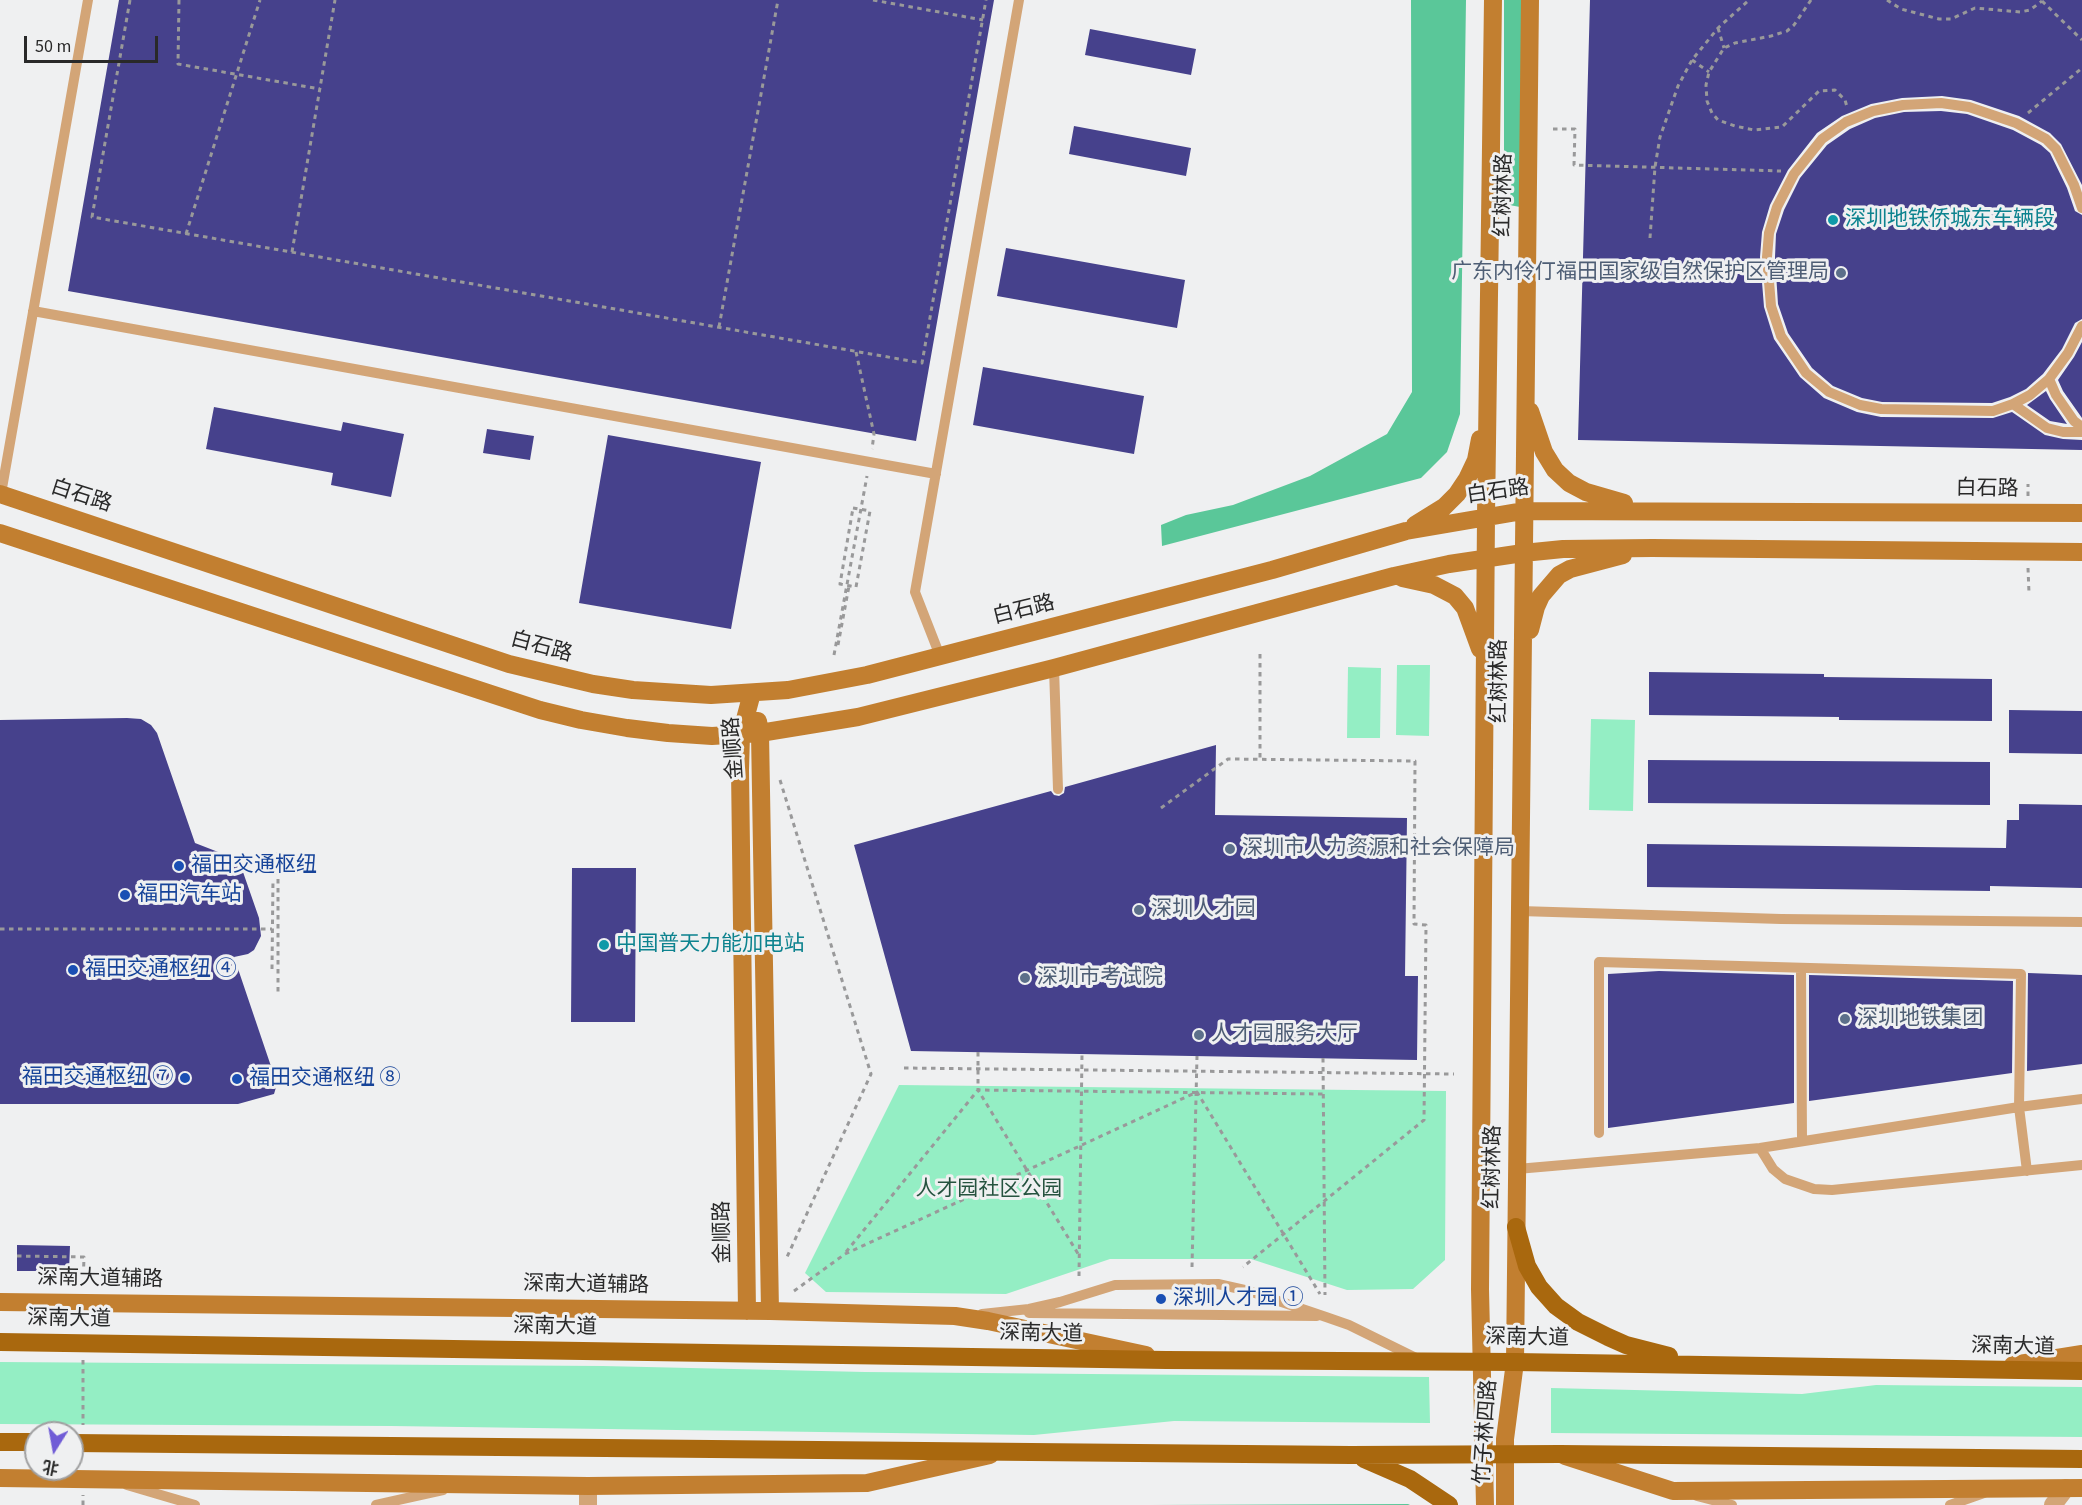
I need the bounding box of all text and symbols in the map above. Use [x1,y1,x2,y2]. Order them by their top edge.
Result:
scale bar [27,24,160,62]
text: 50 m [35,34,71,59]
street label: 红树林路 [1492,153,1518,237]
place label: 深圳地铁侨城东车辆段 [1845,207,2055,233]
marker: 深圳地铁侨城东车辆段 [1826,213,1840,227]
place label: 广东内伶仃福田国家级自然保护区管理局 [1451,260,1829,286]
marker: 广东内伶仃福田国家级自然保护区管理局 [1834,266,1848,280]
street label: 白石路 [47,475,115,519]
street label: 白石路 [1465,476,1531,510]
street label: 白石路 [1955,477,2019,503]
street label: 白石路 [990,591,1058,631]
street label: 白石路 [507,628,575,668]
street label: 红树林路 [1487,639,1513,723]
street label: 金顺路 [720,716,750,780]
place label: 深圳市人力资源和社会保障局 [1242,836,1515,862]
marker: 深圳市人力资源和社会保障局 [1223,842,1237,856]
place label: 福田交通枢纽 [191,853,317,879]
marker: 福田交通枢纽 [172,859,186,873]
place label: 福田汽车站 [137,882,242,908]
marker: 福田汽车站 [118,888,132,902]
place label: 深圳人才园 [1151,897,1256,923]
marker: 深圳人才园 [1132,903,1146,917]
place label: 中国普天力能加电站 [616,932,805,958]
marker: 中国普天力能加电站 [597,938,611,952]
place label: 福田交通枢纽 ④ [85,957,236,983]
marker: 福田交通枢纽 ④ [66,963,80,977]
place label: 深圳市考试院 [1037,965,1163,991]
marker: 深圳市考试院 [1018,971,1032,985]
place label: 深圳地铁集团 [1857,1006,1983,1032]
marker: 深圳地铁集团 [1838,1012,1852,1026]
place label: 人才园服务大厅 [1211,1022,1358,1048]
marker: 人才园服务大厅 [1192,1028,1206,1042]
place label: 福田交通枢纽 ⑦ [22,1065,173,1091]
place label: 福田交通枢纽 ⑧ [249,1066,400,1092]
marker: 福田交通枢纽 ⑦ [178,1071,192,1085]
marker: 福田交通枢纽 ⑧ [230,1072,244,1086]
street label: 红树林路 [1481,1125,1507,1209]
park label: 人才园社区公园 [916,1177,1062,1203]
street label: 金顺路 [711,1200,737,1264]
street label: 深南大道辅路 [37,1266,163,1294]
street label: 深南大道辅路 [523,1272,649,1300]
place label: 深圳人才园 ① [1173,1286,1303,1312]
marker: 深圳人才园 ① [1154,1292,1168,1306]
street label: 深南大道 [27,1307,111,1333]
street label: 深南大道 [513,1315,597,1341]
street label: 深南大道 [999,1322,1083,1348]
street label: 深南大道 [1485,1326,1569,1352]
street label: 深南大道 [1971,1335,2055,1361]
street label: 竹子林四路 [1471,1379,1503,1485]
north arrow [24,1421,84,1481]
text: 北 [41,1454,61,1479]

